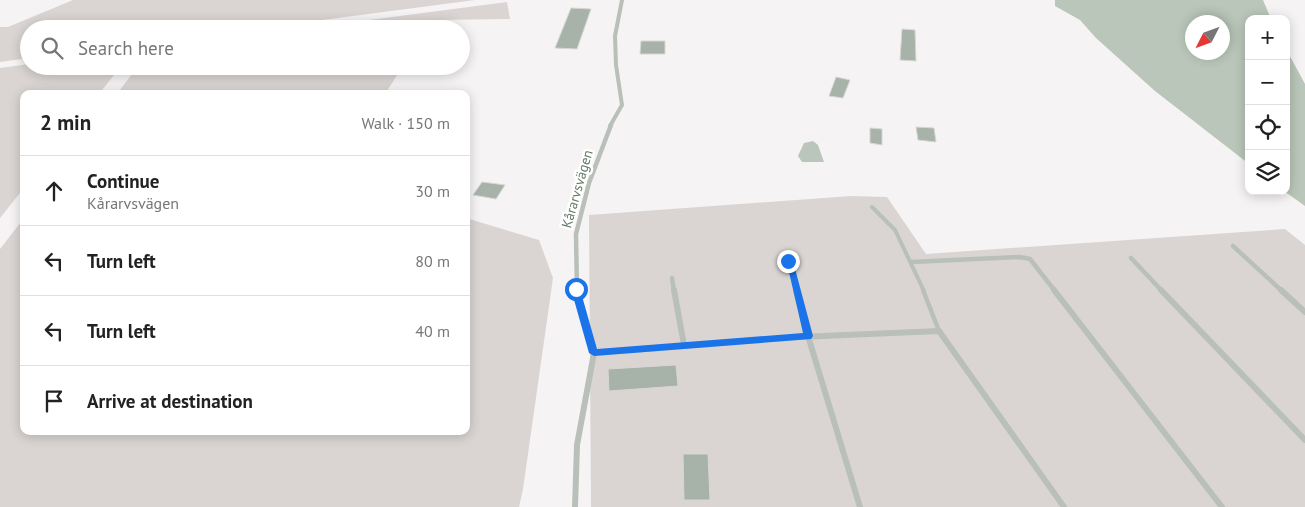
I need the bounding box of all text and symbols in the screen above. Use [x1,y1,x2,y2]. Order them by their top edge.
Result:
north arrow [1185,15,1230,60]
map controls [1245,15,1290,195]
button: + [1245,15,1290,60]
search box [20,20,470,75]
icon: search [38,34,66,62]
text: Search here [78,36,174,60]
button: − [1245,60,1290,105]
button: locate [1245,105,1290,150]
text: 2 min [40,109,91,136]
text: Walk · 150 m [361,113,450,133]
street label: Kårarvsvägen [557,148,597,230]
button: layers [1245,150,1290,195]
text: Continue [87,169,159,193]
icon: ahead [40,177,68,205]
text: 30 m [415,181,450,201]
text: Kårarvsvägen [87,193,179,213]
icon: left [40,247,68,275]
text: Turn left [87,249,156,273]
route end [777,250,800,273]
text: 80 m [415,251,450,271]
route start [565,278,588,301]
icon: left [40,317,68,345]
text: Turn left [87,319,156,343]
text: 40 m [415,321,450,341]
icon: arrive [40,387,68,415]
text: Arrive at destination [87,389,253,413]

